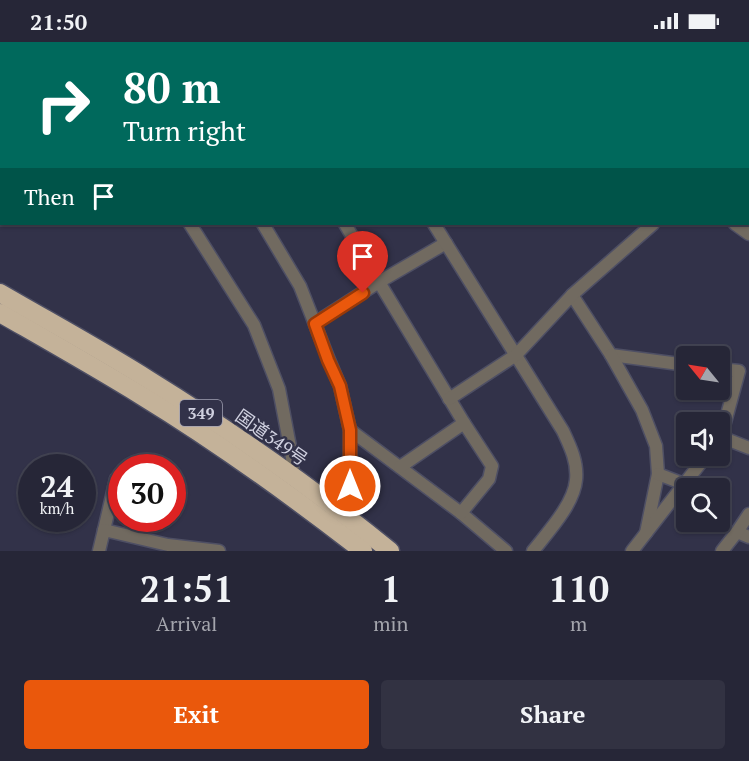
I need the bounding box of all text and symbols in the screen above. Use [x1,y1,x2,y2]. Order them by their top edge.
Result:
text: 21:50 [30,7,87,36]
text: 80 m [123,59,221,115]
icon: right [24,66,102,144]
text: Turn right [123,113,246,149]
icon: arrive [87,180,120,213]
text: Then [24,182,75,211]
pin [337,231,388,293]
icon: arrive [346,240,379,273]
north arrow [676,346,730,400]
map controls [676,346,730,532]
road number: 349 [180,400,222,426]
street label: 国道349号 [231,403,313,471]
button: sound [676,412,730,466]
speed limit sign: 30 [108,454,186,532]
position arrow [318,454,382,518]
text: 24 [40,466,74,506]
button: search [676,478,730,532]
text: km/h [40,498,74,518]
text: 21:51 [140,565,233,612]
text: 1 [381,565,401,612]
text: 110 [548,565,609,612]
text: Arrival [156,610,217,637]
text: min [373,610,408,637]
text: m [570,610,587,637]
button: Exit [24,680,369,749]
button: Share [381,680,725,749]

